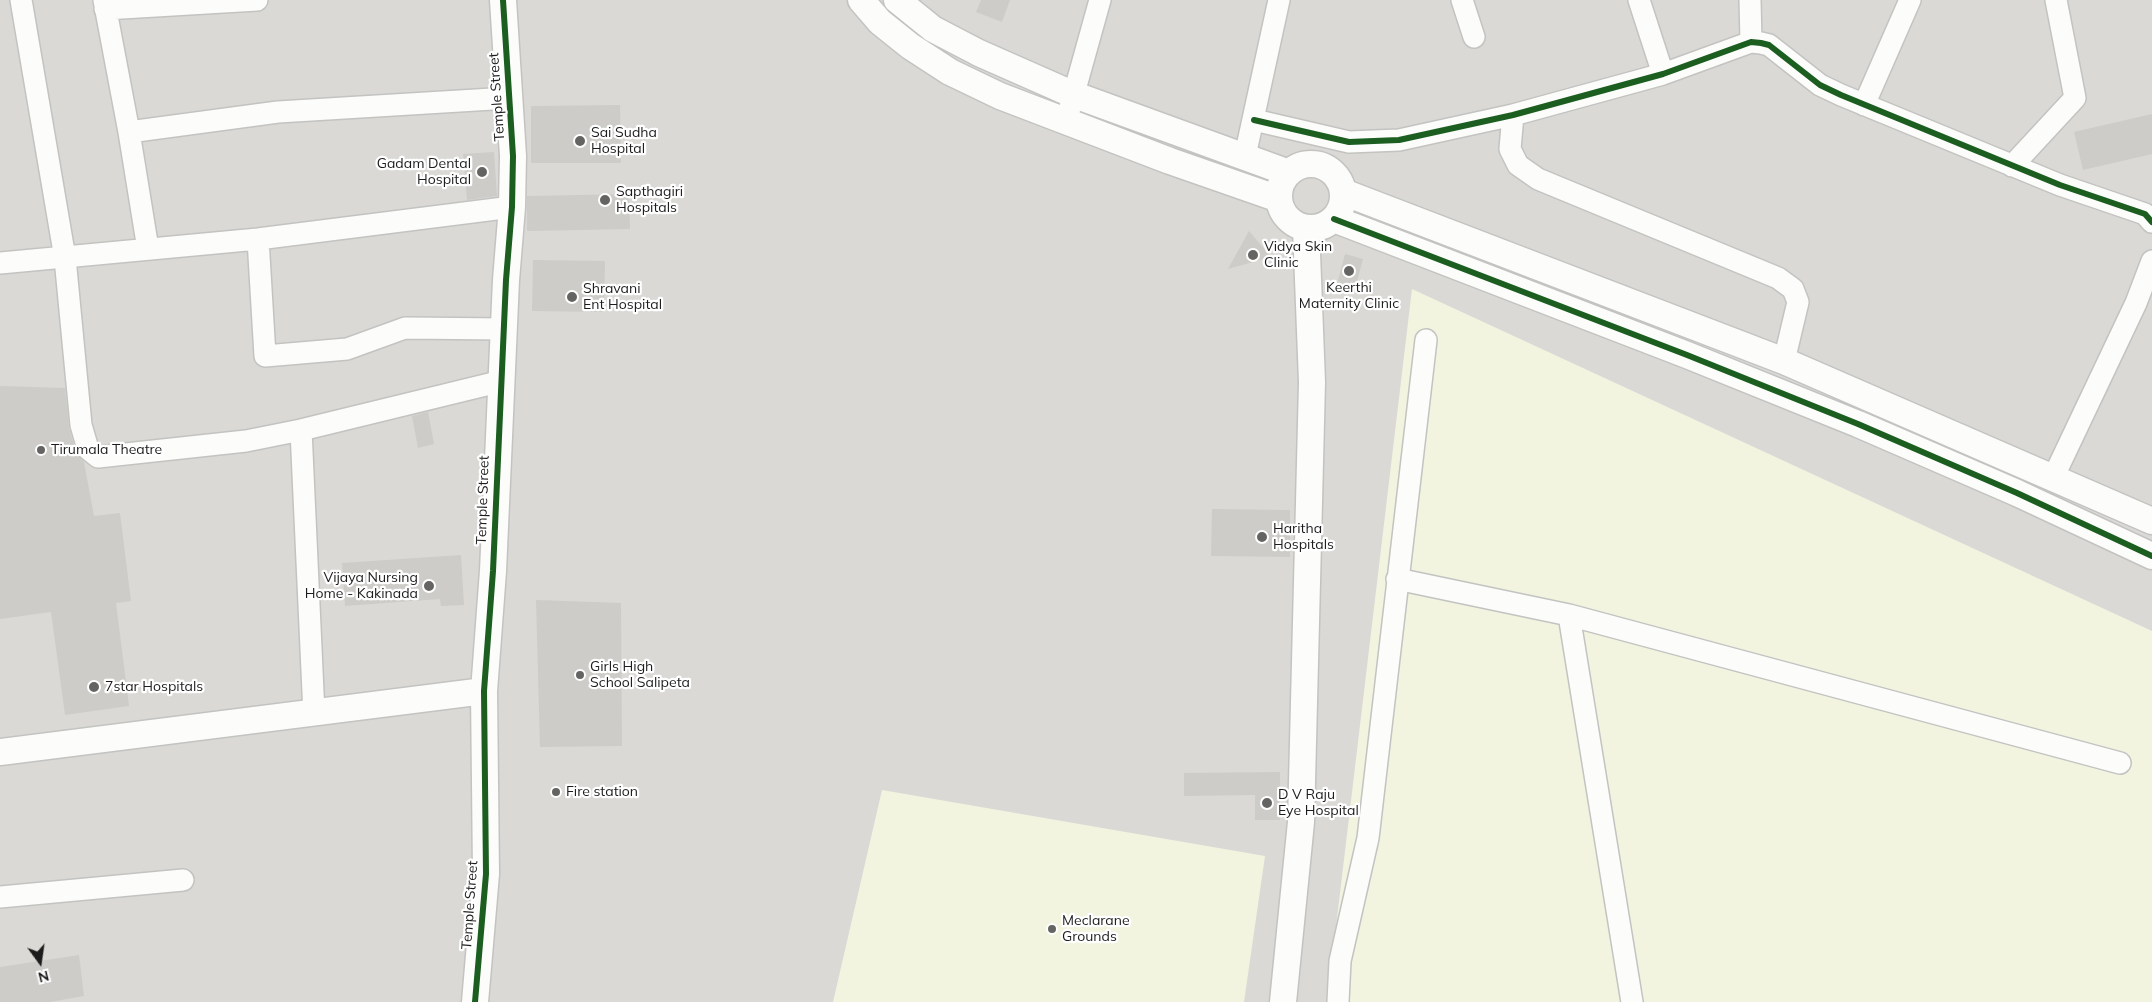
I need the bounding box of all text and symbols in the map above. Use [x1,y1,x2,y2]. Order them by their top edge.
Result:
street label: Temple Street [486,52,508,142]
place label: Sai Sudha Hospital [591,125,657,158]
marker: Sai Sudha Hospital [573,134,587,148]
place label: Gadam Dental Hospital [377,156,471,188]
marker: Gadam Dental Hospital [475,165,489,179]
place label: Sapthagiri Hospitals [616,184,683,216]
marker: Sapthagiri Hospitals [598,193,612,207]
place label: Vidya Skin Clinic [1264,239,1332,272]
marker: Vidya Skin Clinic [1246,248,1260,262]
marker: Keerthi Maternity Clinic [1342,264,1356,278]
place label: Keerthi Maternity Clinic [1299,280,1399,312]
place label: Shravani Ent Hospital [583,281,662,314]
marker: Shravani Ent Hospital [565,290,579,304]
place label: Tirumala Theatre [51,442,162,458]
marker: Tirumala Theatre [35,444,47,456]
street label: Temple Street [473,455,493,545]
place label: Haritha Hospitals [1273,521,1334,554]
marker: Haritha Hospitals [1255,530,1269,544]
place label: Vijaya Nursing Home - Kakinada [305,570,418,602]
marker: Vijaya Nursing Home - Kakinada [422,579,436,593]
place label: Girls High School Salipeta [590,659,690,692]
marker: Girls High School Salipeta [574,669,586,681]
place label: 7star Hospitals [105,679,203,695]
marker: 7star Hospitals [87,680,101,694]
place label: Fire station [566,784,638,800]
marker: Fire station [550,786,562,798]
place label: D V Raju Eye Hospital [1278,787,1359,820]
marker: D V Raju Eye Hospital [1260,796,1274,810]
street label: Temple Street [459,860,481,950]
place label: Meclarane Grounds [1062,913,1130,946]
marker: Meclarane Grounds [1046,923,1058,935]
north arrow [15,937,65,987]
text: N [36,967,51,987]

